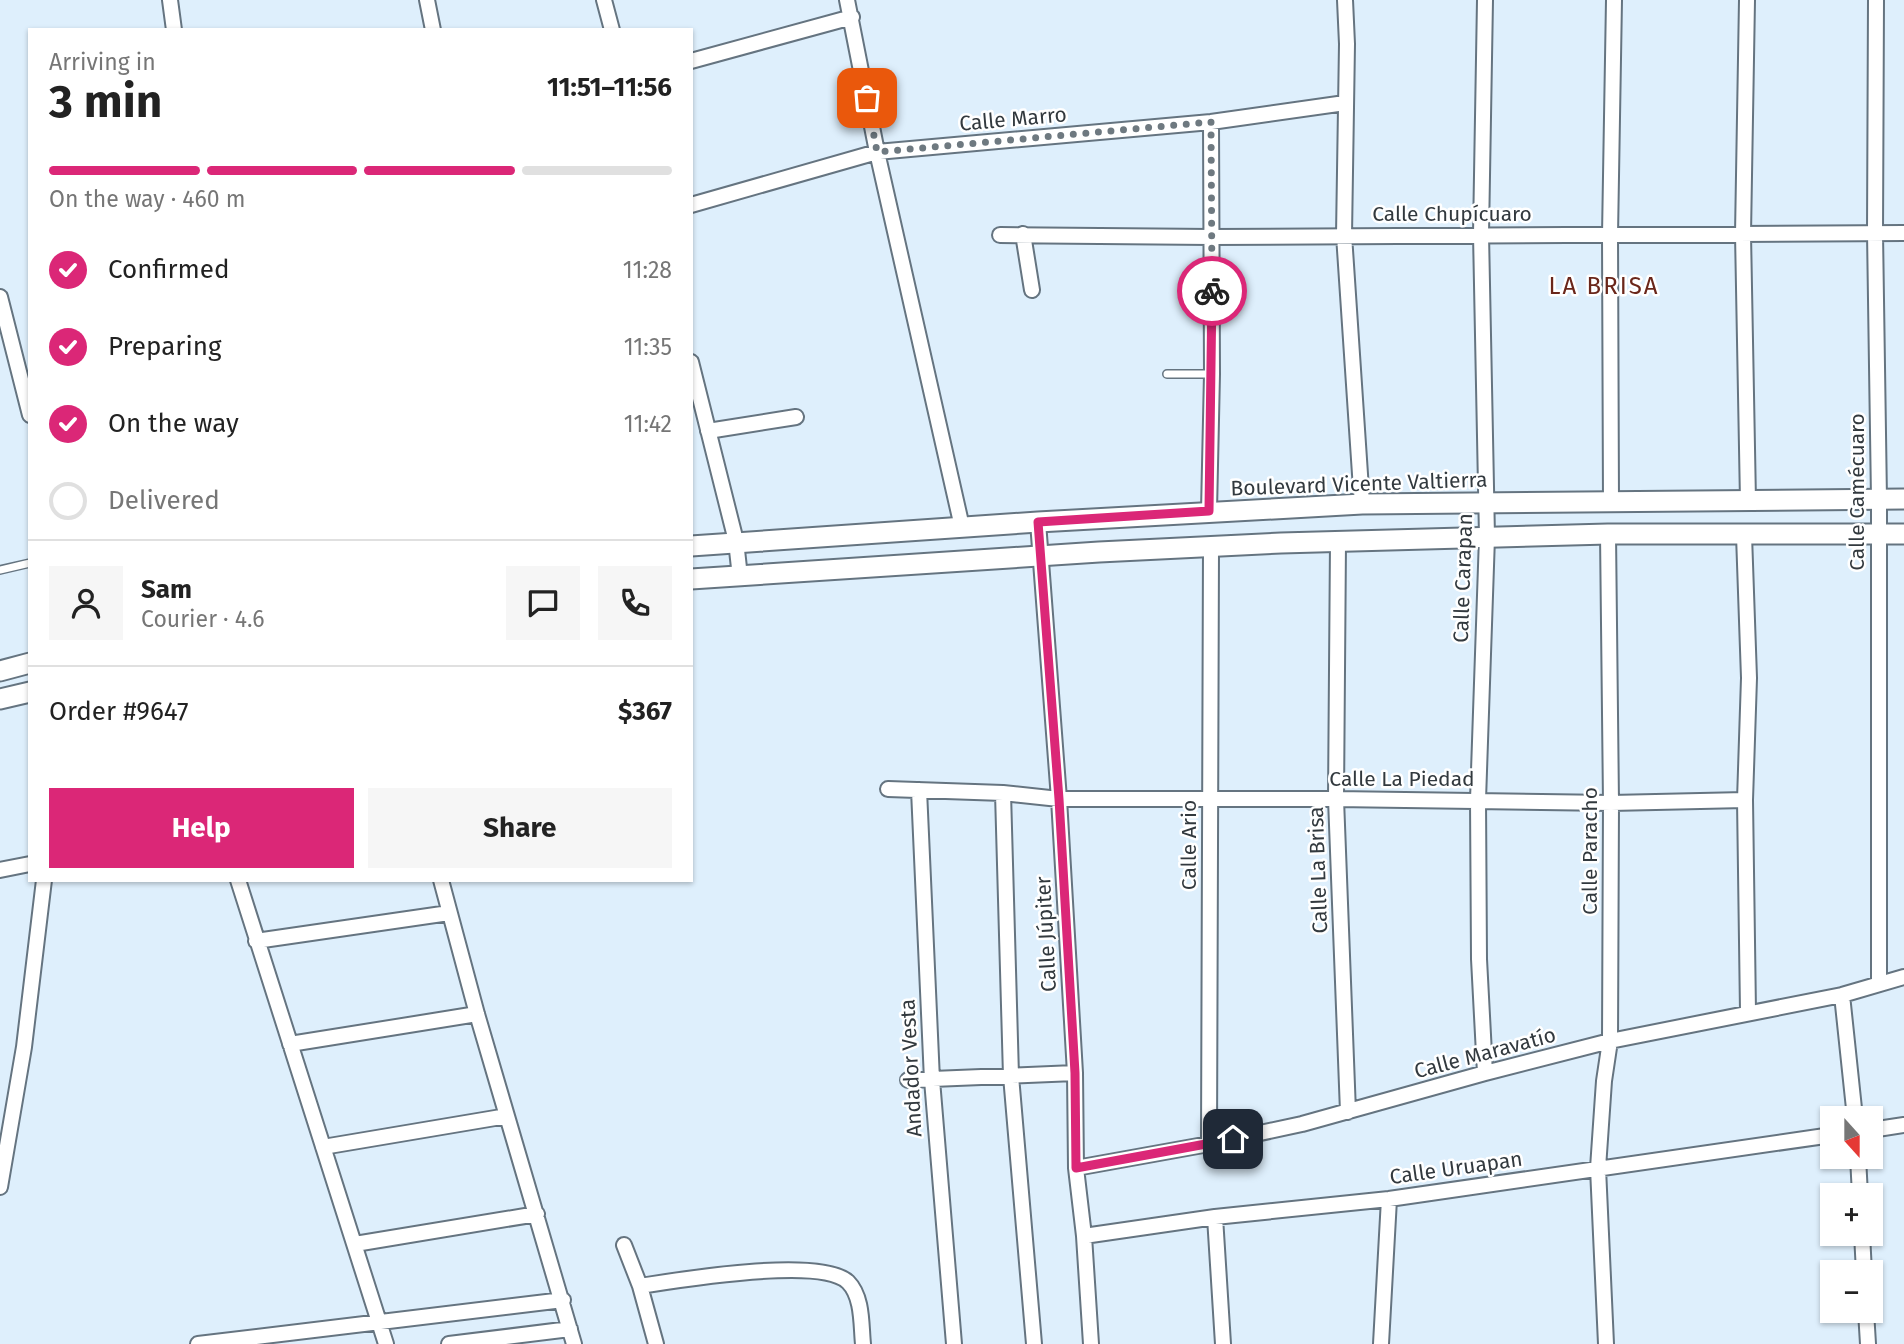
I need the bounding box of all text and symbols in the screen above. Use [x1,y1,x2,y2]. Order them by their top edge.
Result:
text: Arriving in [49,48,156,76]
pin [837,68,897,128]
text: 11:51–11:56 [547,72,672,103]
text: 3 min [49,74,162,129]
icon: bag [848,79,886,117]
street label: Calle Marro [958,101,1068,137]
text: On the way · 460 m [49,185,245,213]
street label: Calle Chupícuaro [1372,201,1532,227]
icon: check [49,251,87,289]
text: Confirmed [108,254,229,285]
text: 11:28 [623,256,672,284]
courier [1177,256,1247,326]
icon: bike [1193,272,1231,310]
district label: LA BRISA [1549,272,1659,300]
icon: check [49,328,87,366]
text: Preparing [108,331,221,362]
text: 11:35 [624,333,672,361]
icon: check [49,405,87,443]
text: On the way [108,408,239,439]
text: 11:42 [624,410,672,438]
street label: Calle Camécuaro [1844,413,1870,571]
street label: Boulevard Vicente Valtierra [1230,467,1488,501]
text: Delivered [108,485,220,516]
street label: Calle Carapan [1448,513,1478,643]
button: person [49,566,123,640]
button: chat [506,566,580,640]
button: phone [598,566,672,640]
text: Sam [141,574,192,605]
text: Courier · 4.6 [141,605,265,633]
text: Order #9647 [49,696,189,727]
text: $367 [618,696,672,727]
street label: Calle La Piedad [1329,766,1475,792]
street label: Calle Paracho [1577,787,1603,915]
button: Help [49,788,354,868]
button: Share [368,788,672,868]
street label: Calle Ario [1176,800,1202,890]
street label: Calle La Brisa [1303,806,1333,934]
street label: Calle Júpiter [1030,875,1062,993]
street label: Andador Vesta [894,998,928,1138]
street label: Calle Maravatío [1411,1022,1559,1084]
north arrow [1820,1106,1883,1169]
map controls [1820,1106,1883,1323]
pin [1203,1109,1263,1169]
icon: home [1214,1120,1252,1158]
street label: Calle Uruapan [1388,1146,1524,1190]
button: + [1820,1183,1883,1246]
button: − [1820,1260,1883,1323]

